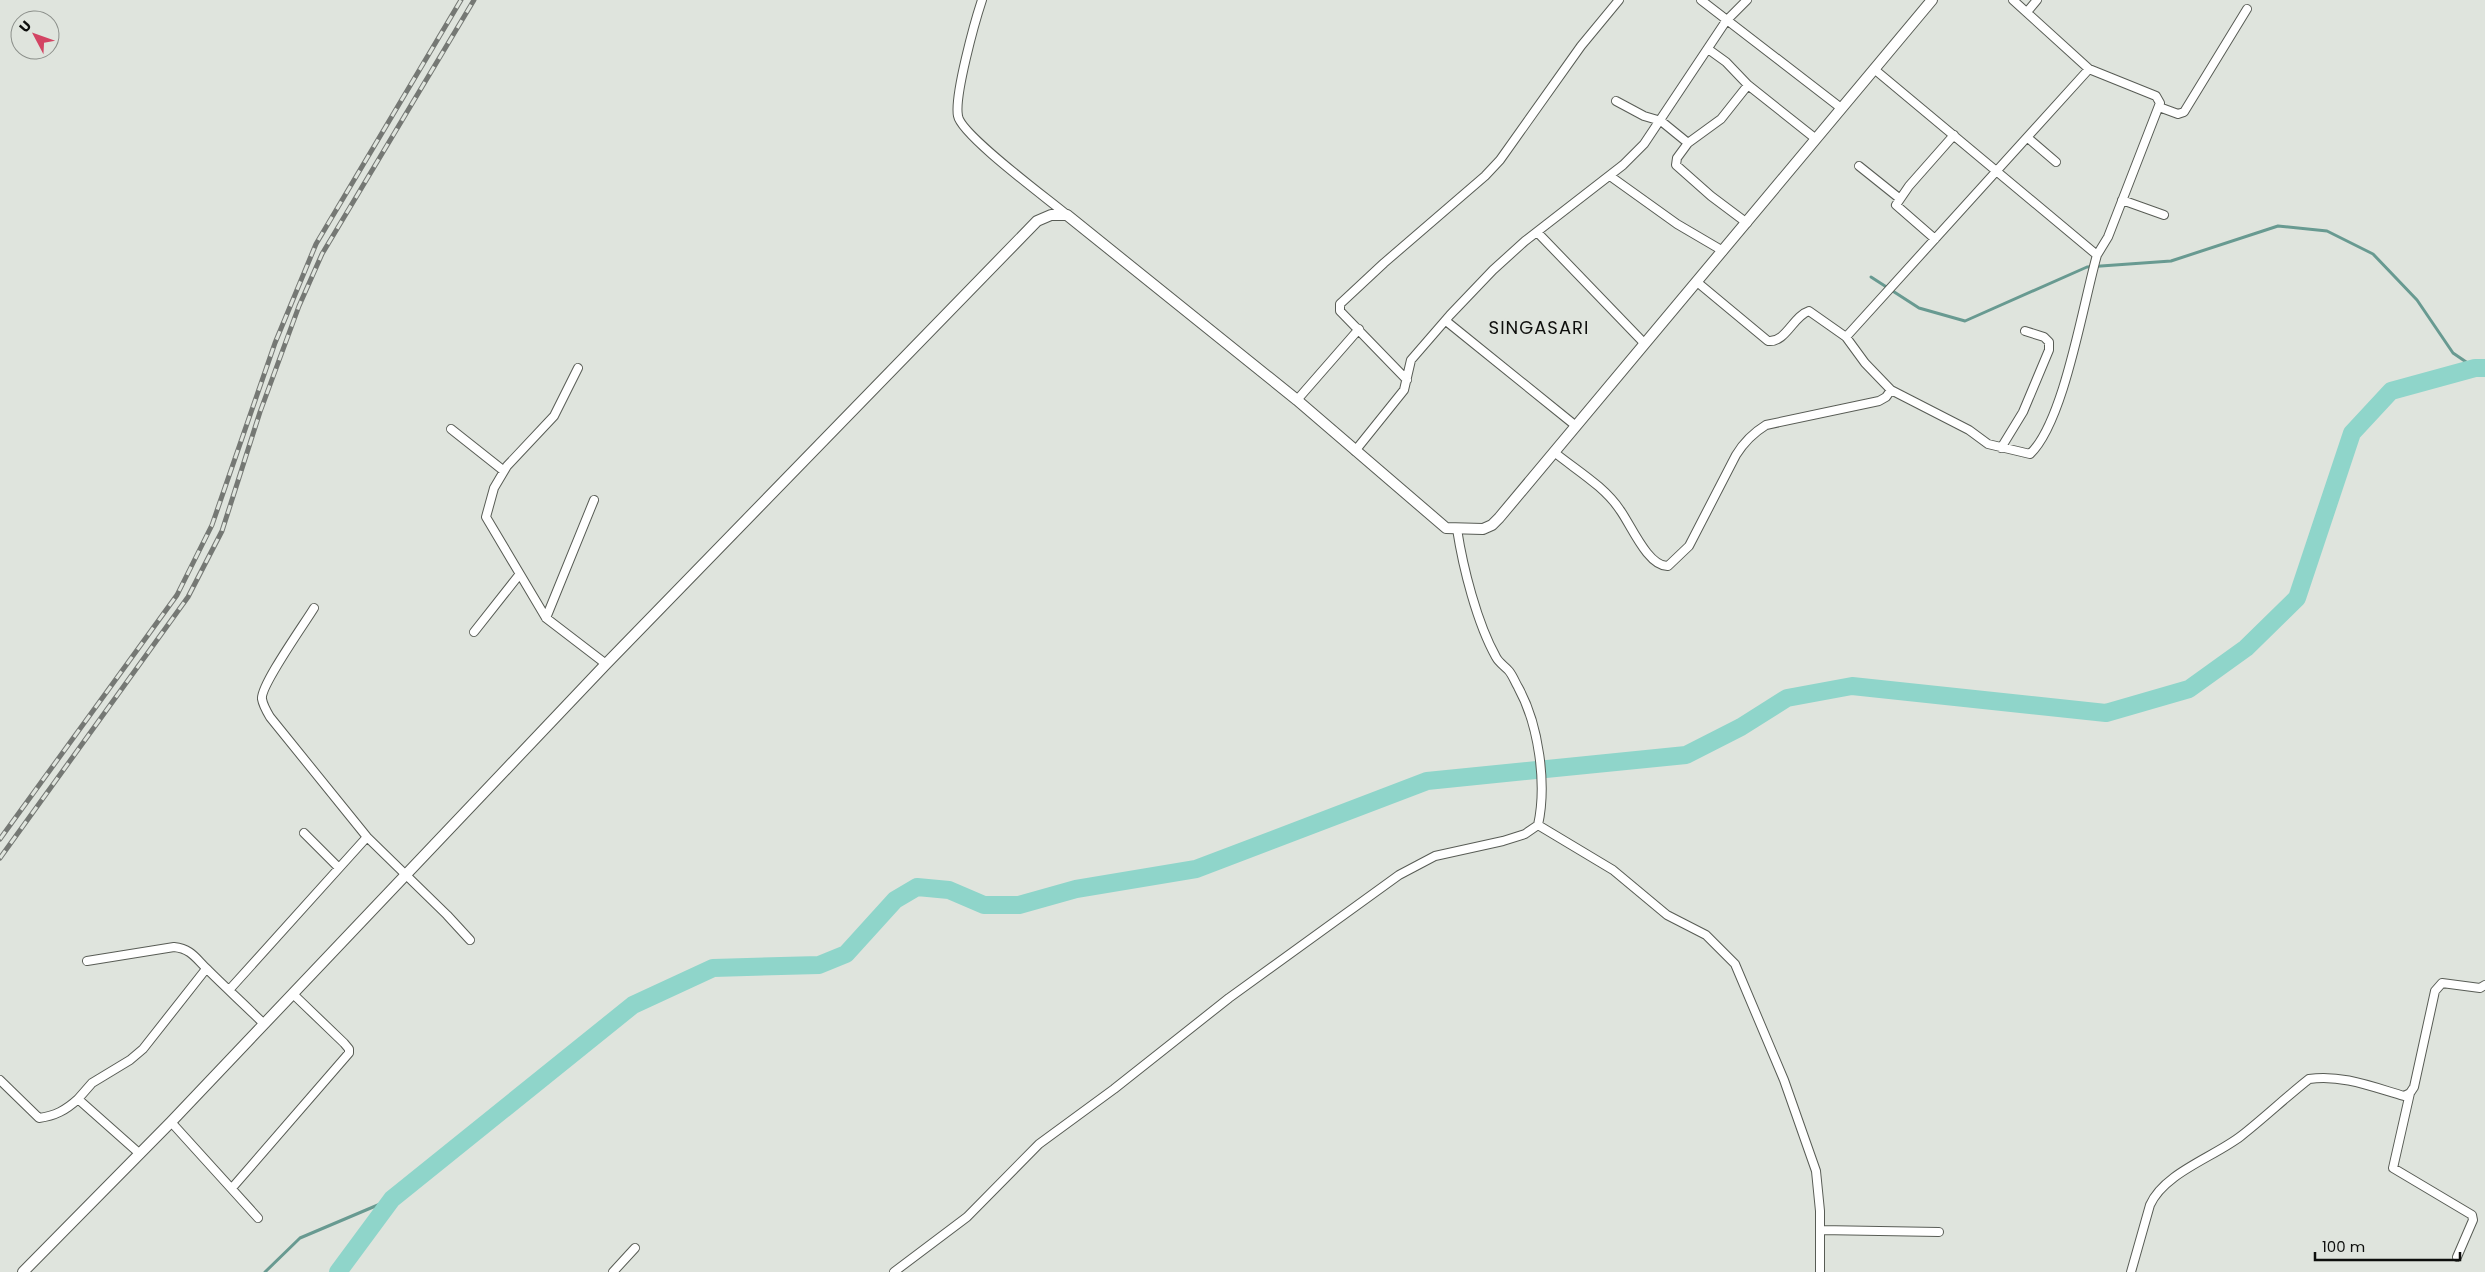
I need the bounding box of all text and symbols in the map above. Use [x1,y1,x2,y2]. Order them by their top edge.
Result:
north arrow [10,10,60,60]
text: U [14,16,36,37]
district label: SINGASARI [1489,315,1589,340]
scale bar [2315,1230,2460,1262]
text: 100 m [2322,1236,2365,1257]

